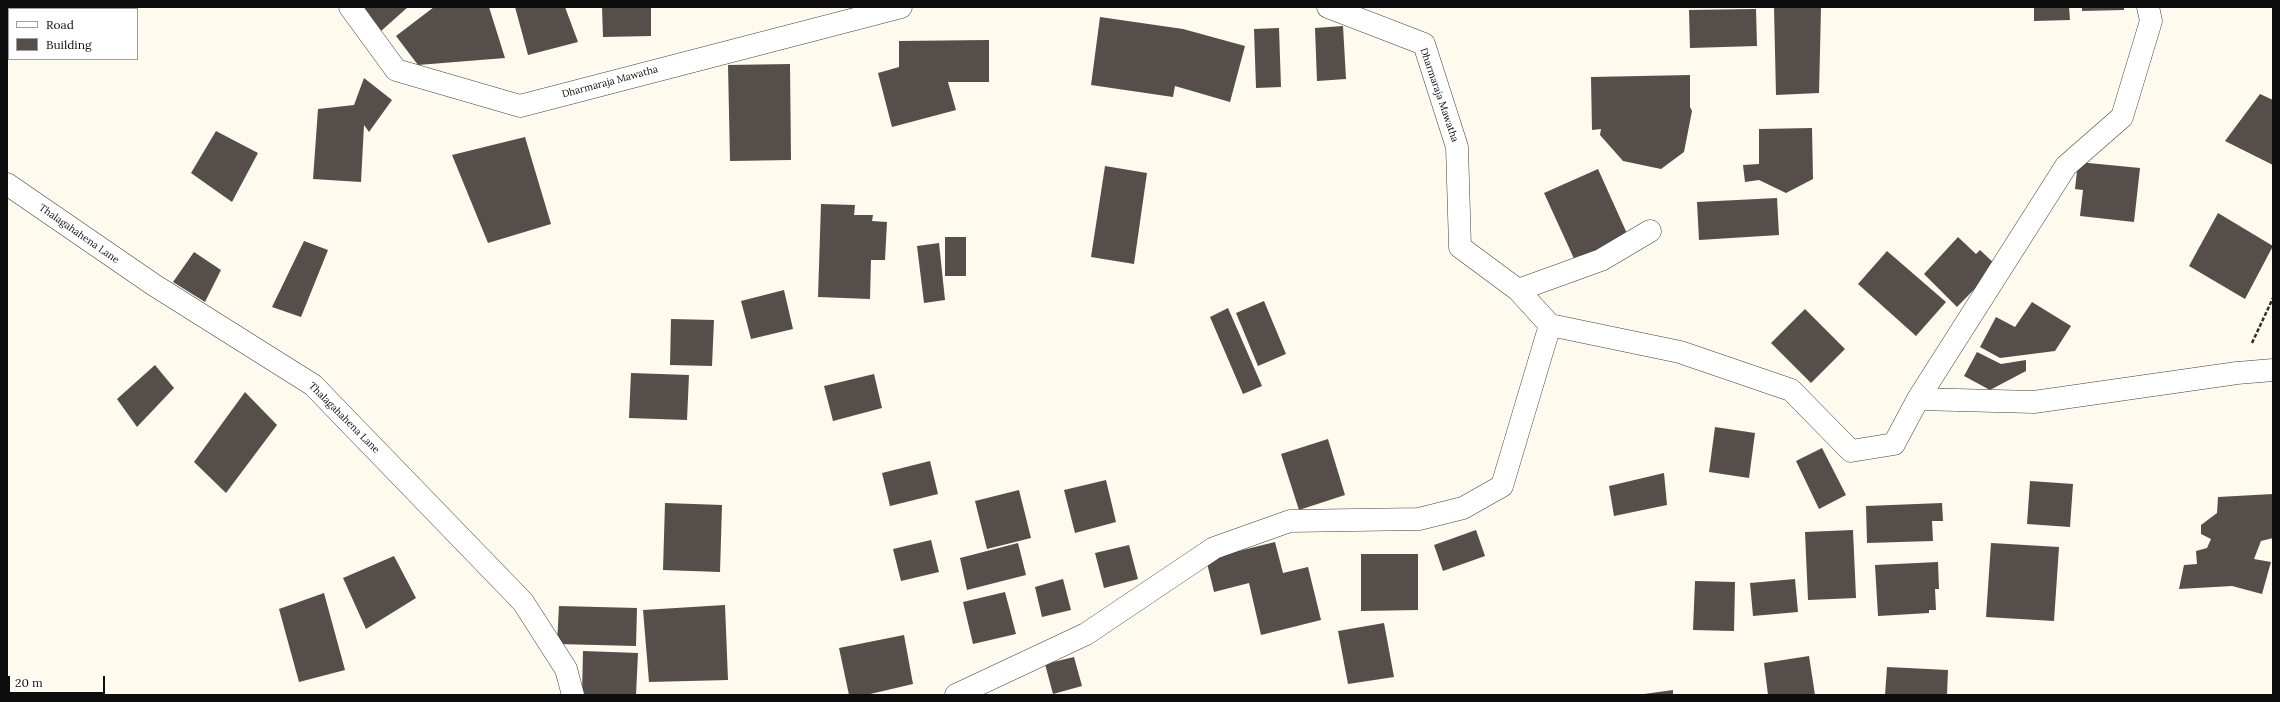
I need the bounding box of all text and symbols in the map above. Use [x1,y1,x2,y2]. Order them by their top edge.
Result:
legend [8,8,138,60]
text: Road [46,17,74,32]
text: Building [46,37,92,52]
street label: Dharmaraja Mawatha [1417,46,1461,144]
street label: Dharmaraja Mawatha [561,63,659,101]
street label: Thalagahahena Lane [37,202,121,266]
street label: Thalagahahena Lane [306,380,382,456]
scale bar [10,668,107,694]
text: 20 m [15,675,43,690]

